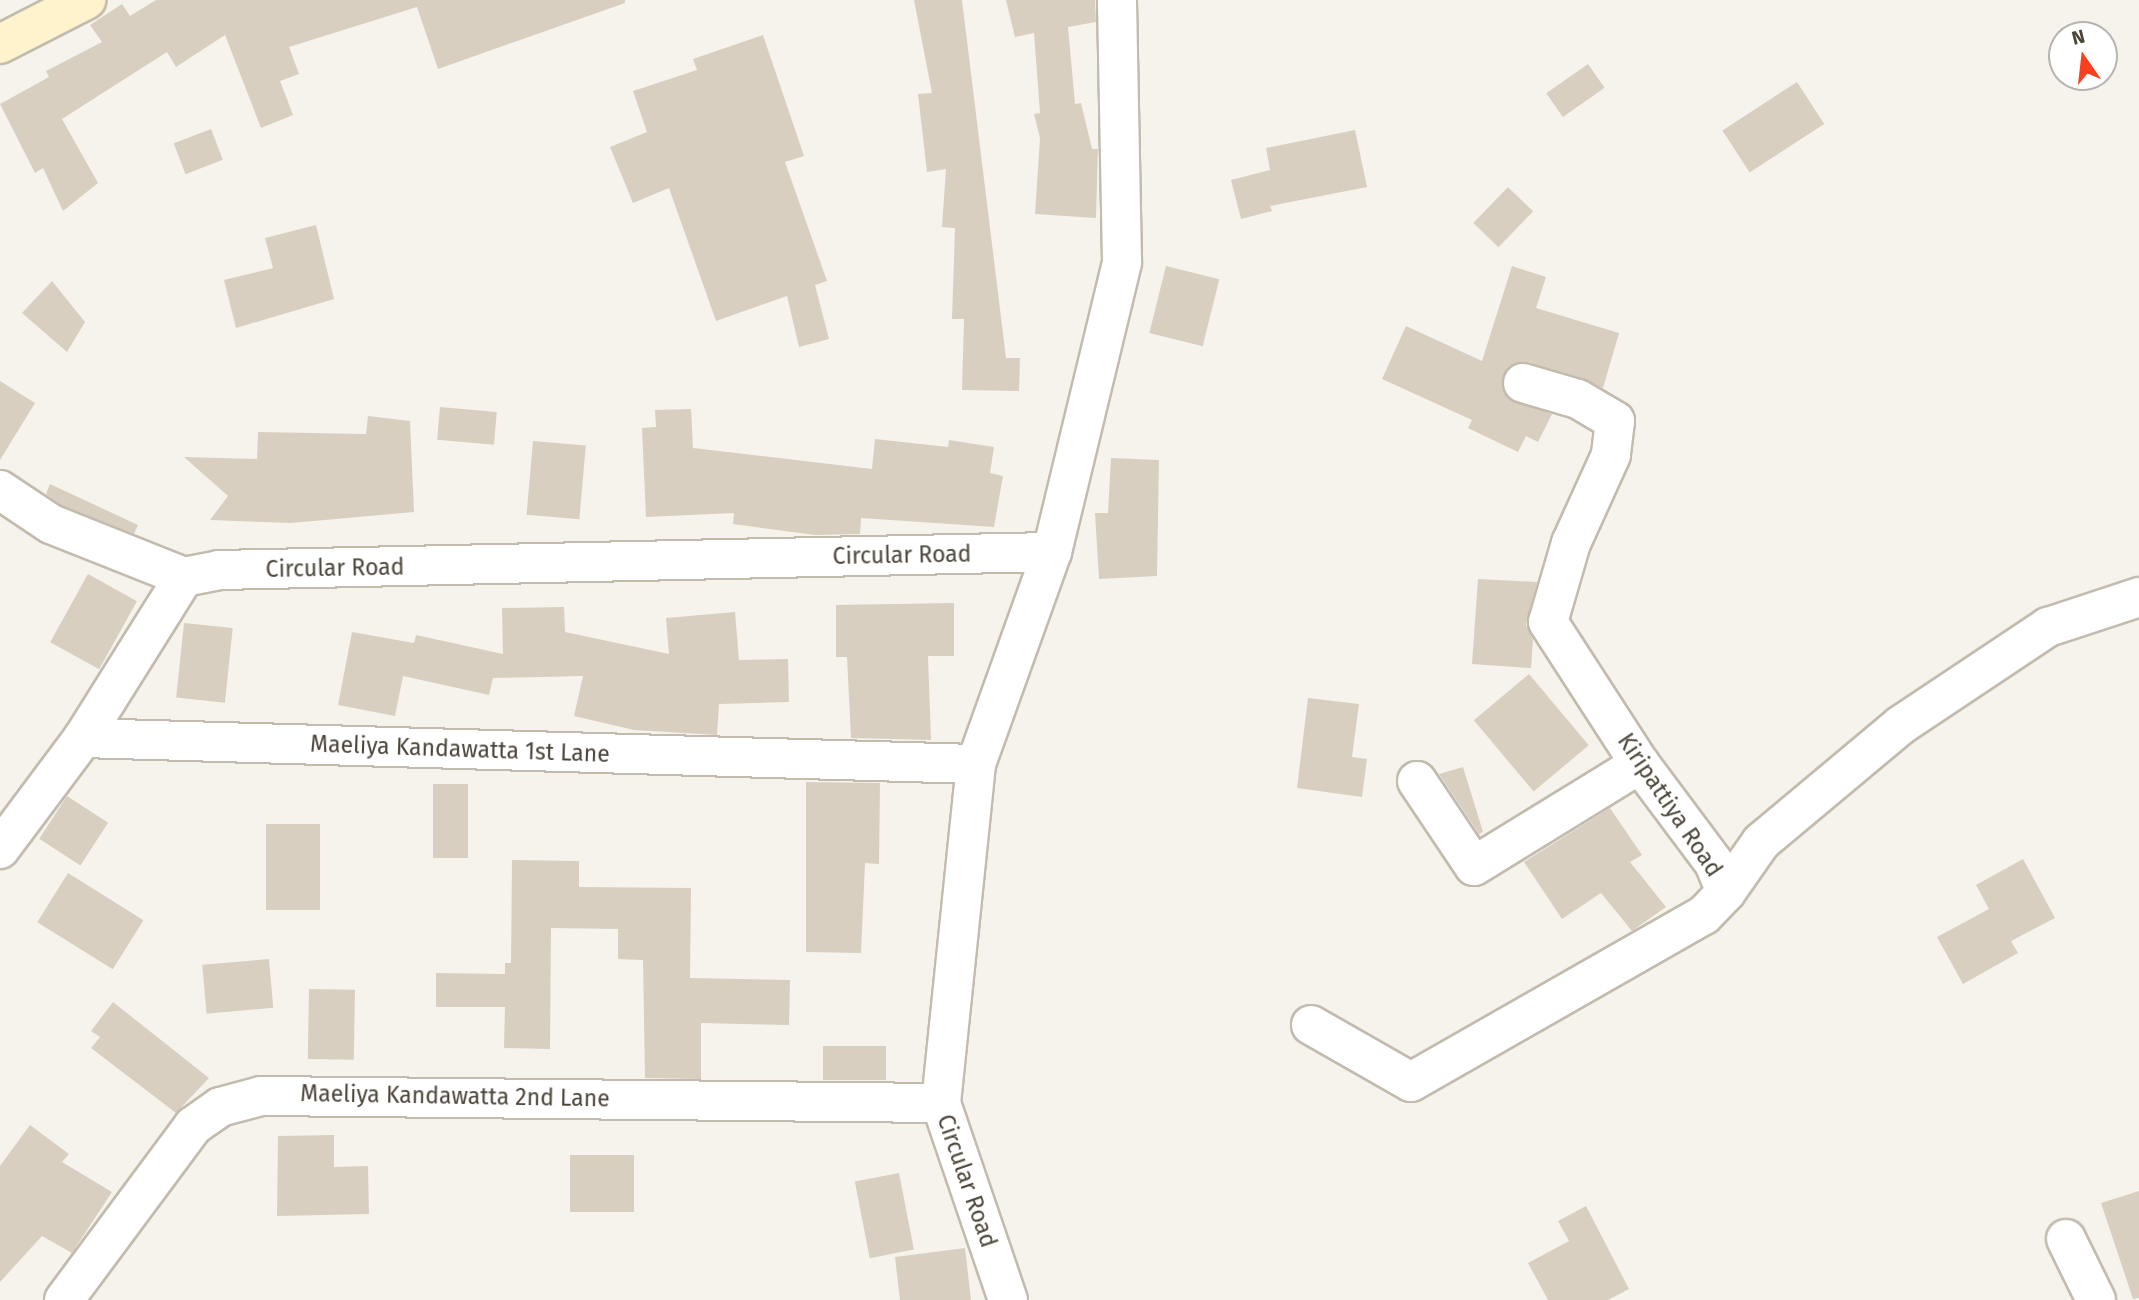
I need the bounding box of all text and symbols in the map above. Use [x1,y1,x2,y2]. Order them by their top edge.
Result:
north arrow [2048,21,2118,91]
text: N [2069,24,2087,50]
street label: Circular Road [832,540,972,570]
street label: Circular Road [265,553,405,583]
street label: Kiripattiya Road [1612,728,1728,882]
street label: Maeliya Kandawatta 1st Lane [310,730,610,768]
street label: Maeliya Kandawatta 2nd Lane [300,1080,610,1112]
street label: Circular Road [931,1111,1003,1251]

